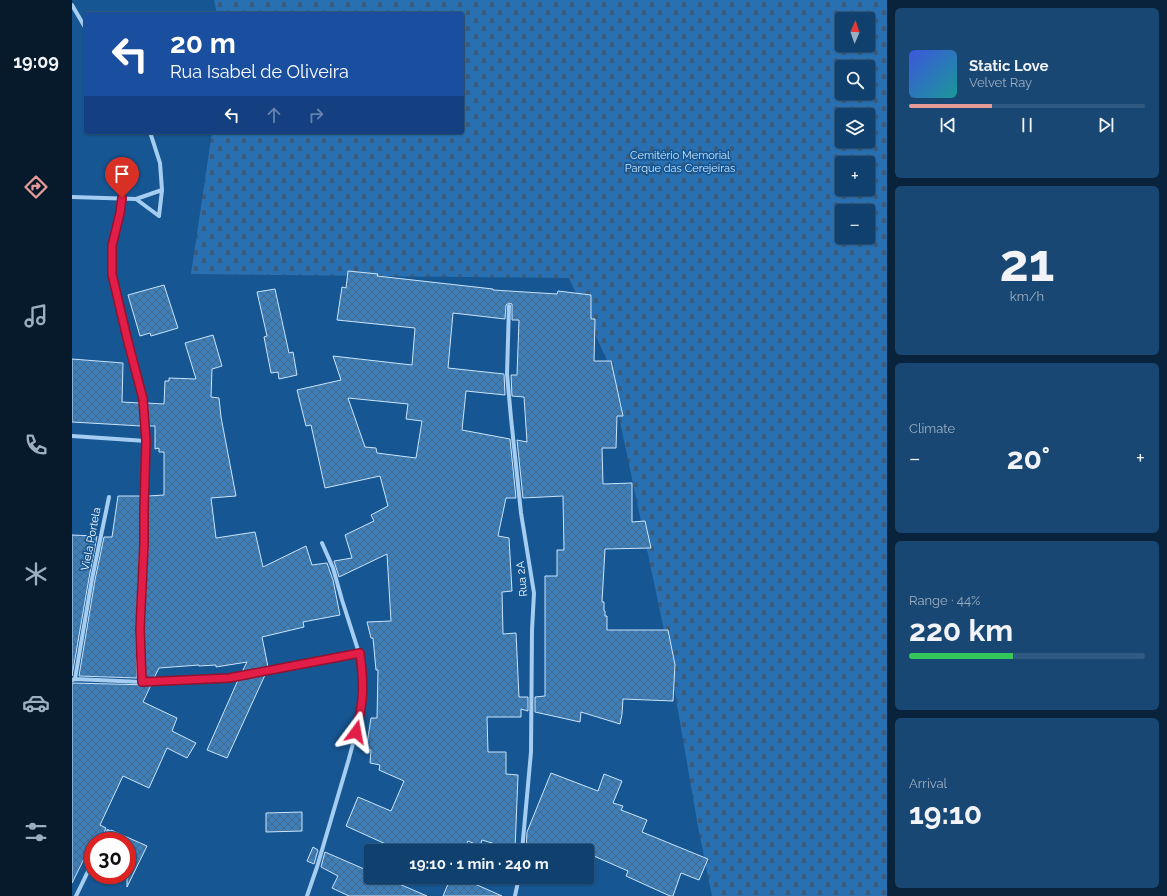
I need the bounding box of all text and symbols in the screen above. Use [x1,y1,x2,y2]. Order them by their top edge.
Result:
north arrow [835,12,875,52]
map controls [835,12,875,244]
text: 20 m [170,27,236,60]
icon: left [104,28,156,80]
text: 19:09 [13,51,59,72]
text: Static Love [969,57,1048,75]
button: search [835,60,875,100]
text: Rua Isabel de Oliveira [170,61,349,82]
text: Velvet Ray [969,75,1032,90]
icon: left [221,104,243,126]
icon: ahead [263,104,285,126]
icon: right [305,104,327,126]
button: layers [835,108,875,148]
icon: previous [937,114,959,136]
icon: pause [1016,114,1038,136]
icon: next [1095,114,1117,136]
park label: Cemitério Memorial Parque das Cerejeiras [625,149,735,175]
button: + [835,156,875,196]
pin [105,157,139,198]
icon: arrive [111,163,133,185]
icon: directions [22,173,50,201]
button: − [835,204,875,244]
text: 21 [999,232,1055,293]
text: km/h [1010,289,1044,304]
icon: music [22,302,50,330]
text: Climate [909,421,955,436]
icon: phone [22,431,50,459]
text: 20° [1007,441,1050,476]
text: − [909,445,921,471]
text: + [1136,445,1145,471]
street label: Viela Portela [78,506,104,572]
icon: climate [22,560,50,588]
street label: Rua 2A [514,560,530,597]
text: Range · 44% [909,593,980,608]
text: 220 km [909,613,1013,648]
icon: car [22,689,50,717]
position arrow [335,711,377,753]
text: Arrival [909,776,947,791]
text: 19:10 [909,796,982,831]
icon: filters [22,818,50,846]
speed limit sign: 30 [84,832,136,884]
text: 19:10 · 1 min · 240 m [409,855,549,873]

